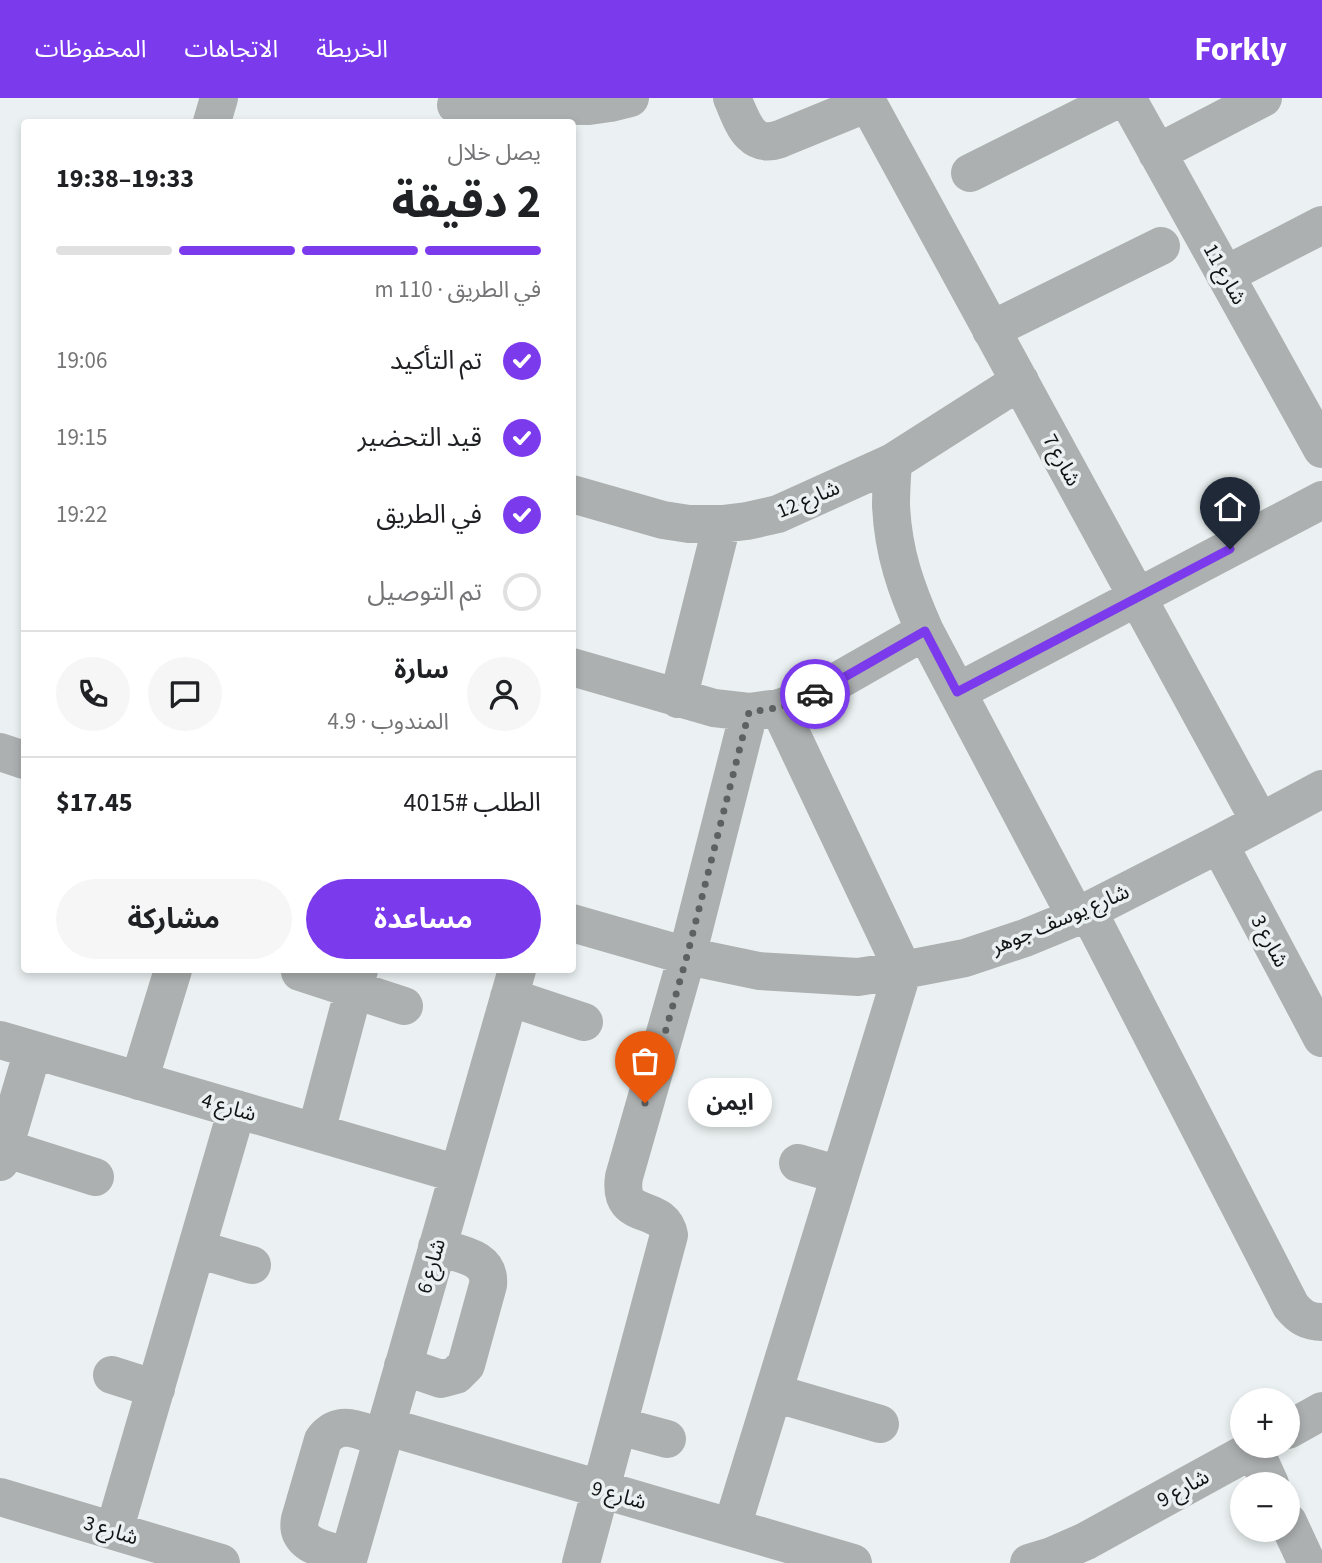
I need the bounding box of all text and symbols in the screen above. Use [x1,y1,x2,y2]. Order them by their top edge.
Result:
text: Forkly [1194,26,1287,73]
text: المحفوظات [35,32,146,67]
text: الاتجاهات [184,32,278,67]
text: الخريطة [316,32,388,67]
text: يصل خلال [448,136,541,169]
text: 19:33–19:38 [56,160,194,197]
text: 2 دقيقة [392,170,541,235]
street label: شارع 11 [1196,238,1254,310]
text: في الطريق · 110 m [375,273,541,306]
text: تم التأكيد [390,342,482,379]
icon: check [503,342,541,380]
text: 19:06 [56,344,107,377]
text: قيد التحضير [358,419,482,456]
icon: check [503,419,541,457]
text: 19:15 [56,421,107,454]
street label: شارع 7 [1035,428,1089,492]
street label: شارع 12 [772,472,844,526]
pin [1200,477,1260,549]
icon: home [1211,488,1249,526]
text: في الطريق [376,496,482,533]
icon: check [503,496,541,534]
text: 19:22 [56,498,107,531]
text: تم التوصيل [367,573,482,610]
text: سارة [394,651,449,688]
button: phone [56,657,130,731]
button: chat [148,657,222,731]
button: person [467,657,541,731]
courier [780,659,850,729]
icon: car [796,675,834,713]
text: المندوب · 4.9 [327,705,449,738]
text: $17.45 [56,784,132,821]
text: الطلب #4015 [404,784,541,821]
street label: شارع يوسف جوهر [985,876,1134,962]
button: مشاركة [56,879,292,959]
button: مساعدة [306,879,541,959]
street label: شارع 3 [1244,909,1296,973]
pin [615,1031,675,1103]
icon: bag [626,1042,664,1080]
callout: ايمن [687,1079,771,1128]
street label: شارع 4 [198,1085,260,1129]
text: ايمن [706,1086,754,1119]
street label: شارع 6 [409,1235,453,1297]
map controls [1230,1388,1300,1542]
button: + [1230,1388,1300,1458]
street label: شارع 9 [1151,1461,1215,1515]
button: − [1230,1472,1300,1542]
street label: شارع 9 [588,1473,650,1517]
street label: شارع 3 [80,1508,142,1552]

